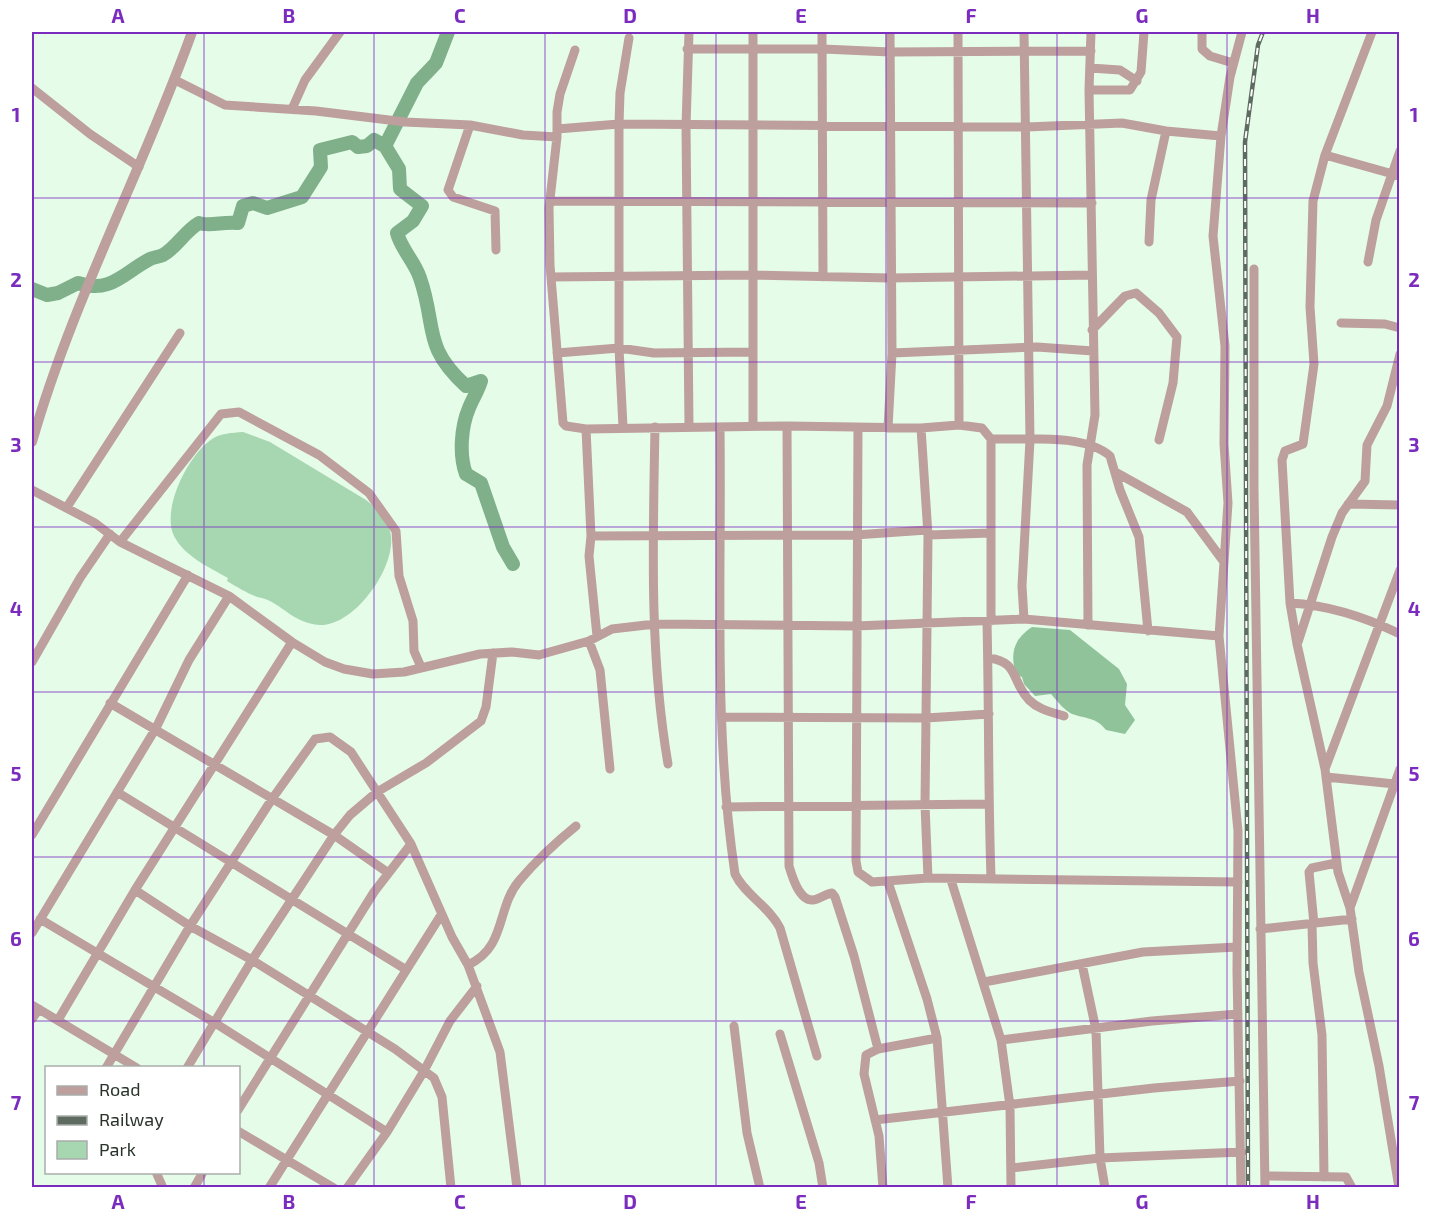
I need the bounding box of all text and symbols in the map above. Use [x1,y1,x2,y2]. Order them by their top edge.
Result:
text: A [111,3,125,27]
text: B [283,3,295,27]
text: C [454,3,466,27]
text: D [623,3,637,27]
text: E [795,3,807,27]
text: F [965,3,977,27]
text: G [1136,3,1148,27]
text: H [1306,3,1320,27]
text: 1 [12,102,20,126]
text: 1 [1410,102,1418,126]
text: 2 [10,267,22,291]
text: 2 [1408,267,1420,291]
text: 3 [10,432,22,456]
text: 3 [1408,432,1420,456]
text: 4 [10,596,23,620]
text: 4 [1408,596,1421,620]
text: 5 [10,761,22,785]
text: 5 [1408,761,1420,785]
text: 6 [10,926,22,950]
text: 6 [1408,926,1420,950]
legend [45,1066,240,1174]
text: Road [99,1078,140,1100]
text: 7 [11,1090,22,1114]
text: 7 [1409,1090,1420,1114]
text: Railway [99,1108,164,1130]
text: Park [99,1138,136,1160]
text: A [111,1189,125,1213]
text: B [283,1189,295,1213]
text: C [454,1189,466,1213]
text: D [623,1189,637,1213]
text: E [795,1189,807,1213]
text: F [965,1189,977,1213]
text: G [1136,1189,1148,1213]
text: H [1306,1189,1320,1213]

